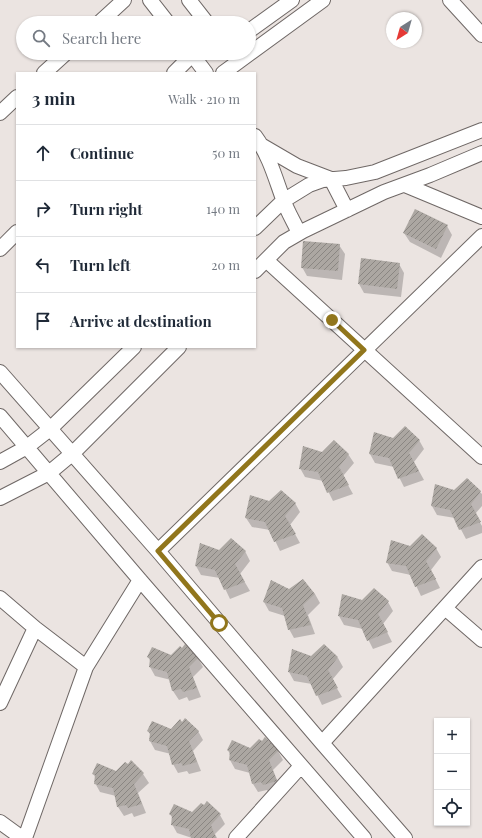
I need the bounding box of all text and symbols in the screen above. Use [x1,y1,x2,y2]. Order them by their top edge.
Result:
north arrow [386,12,422,48]
search box [16,16,256,60]
icon: search [30,27,52,49]
text: Search here [62,28,141,48]
text: 3 min [32,87,75,109]
text: Walk · 210 m [168,90,240,107]
icon: ahead [32,142,54,164]
text: Continue [70,143,134,163]
text: 50 m [212,144,240,161]
icon: right [32,198,54,220]
text: Turn right [70,199,143,219]
text: 140 m [206,200,240,217]
icon: left [32,254,54,276]
text: Turn left [70,255,131,275]
text: 20 m [211,256,240,273]
icon: arrive [32,310,54,332]
text: Arrive at destination [70,311,212,331]
route end [323,311,341,329]
route start [210,614,228,632]
map controls [434,718,470,826]
button: + [434,718,470,754]
button: − [434,754,470,790]
button: locate [434,790,470,826]

